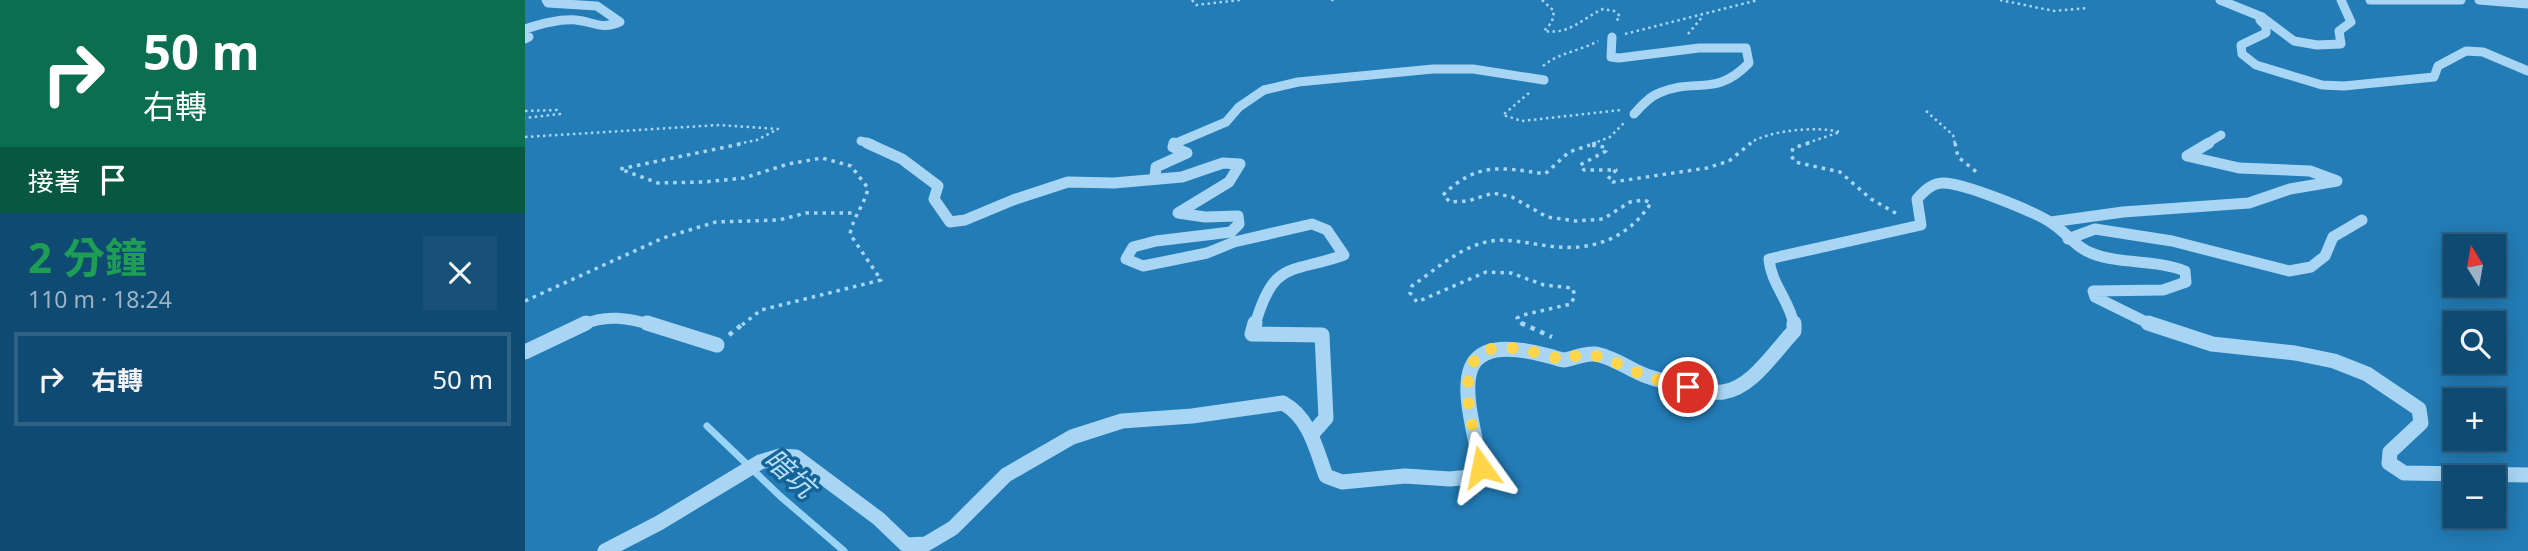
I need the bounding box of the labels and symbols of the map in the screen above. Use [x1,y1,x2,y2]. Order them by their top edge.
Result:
north arrow [2443,234,2506,298]
pin [1658,357,1718,417]
position arrow [1444,430,1518,504]
water label: 暗坑 [757,439,827,508]

